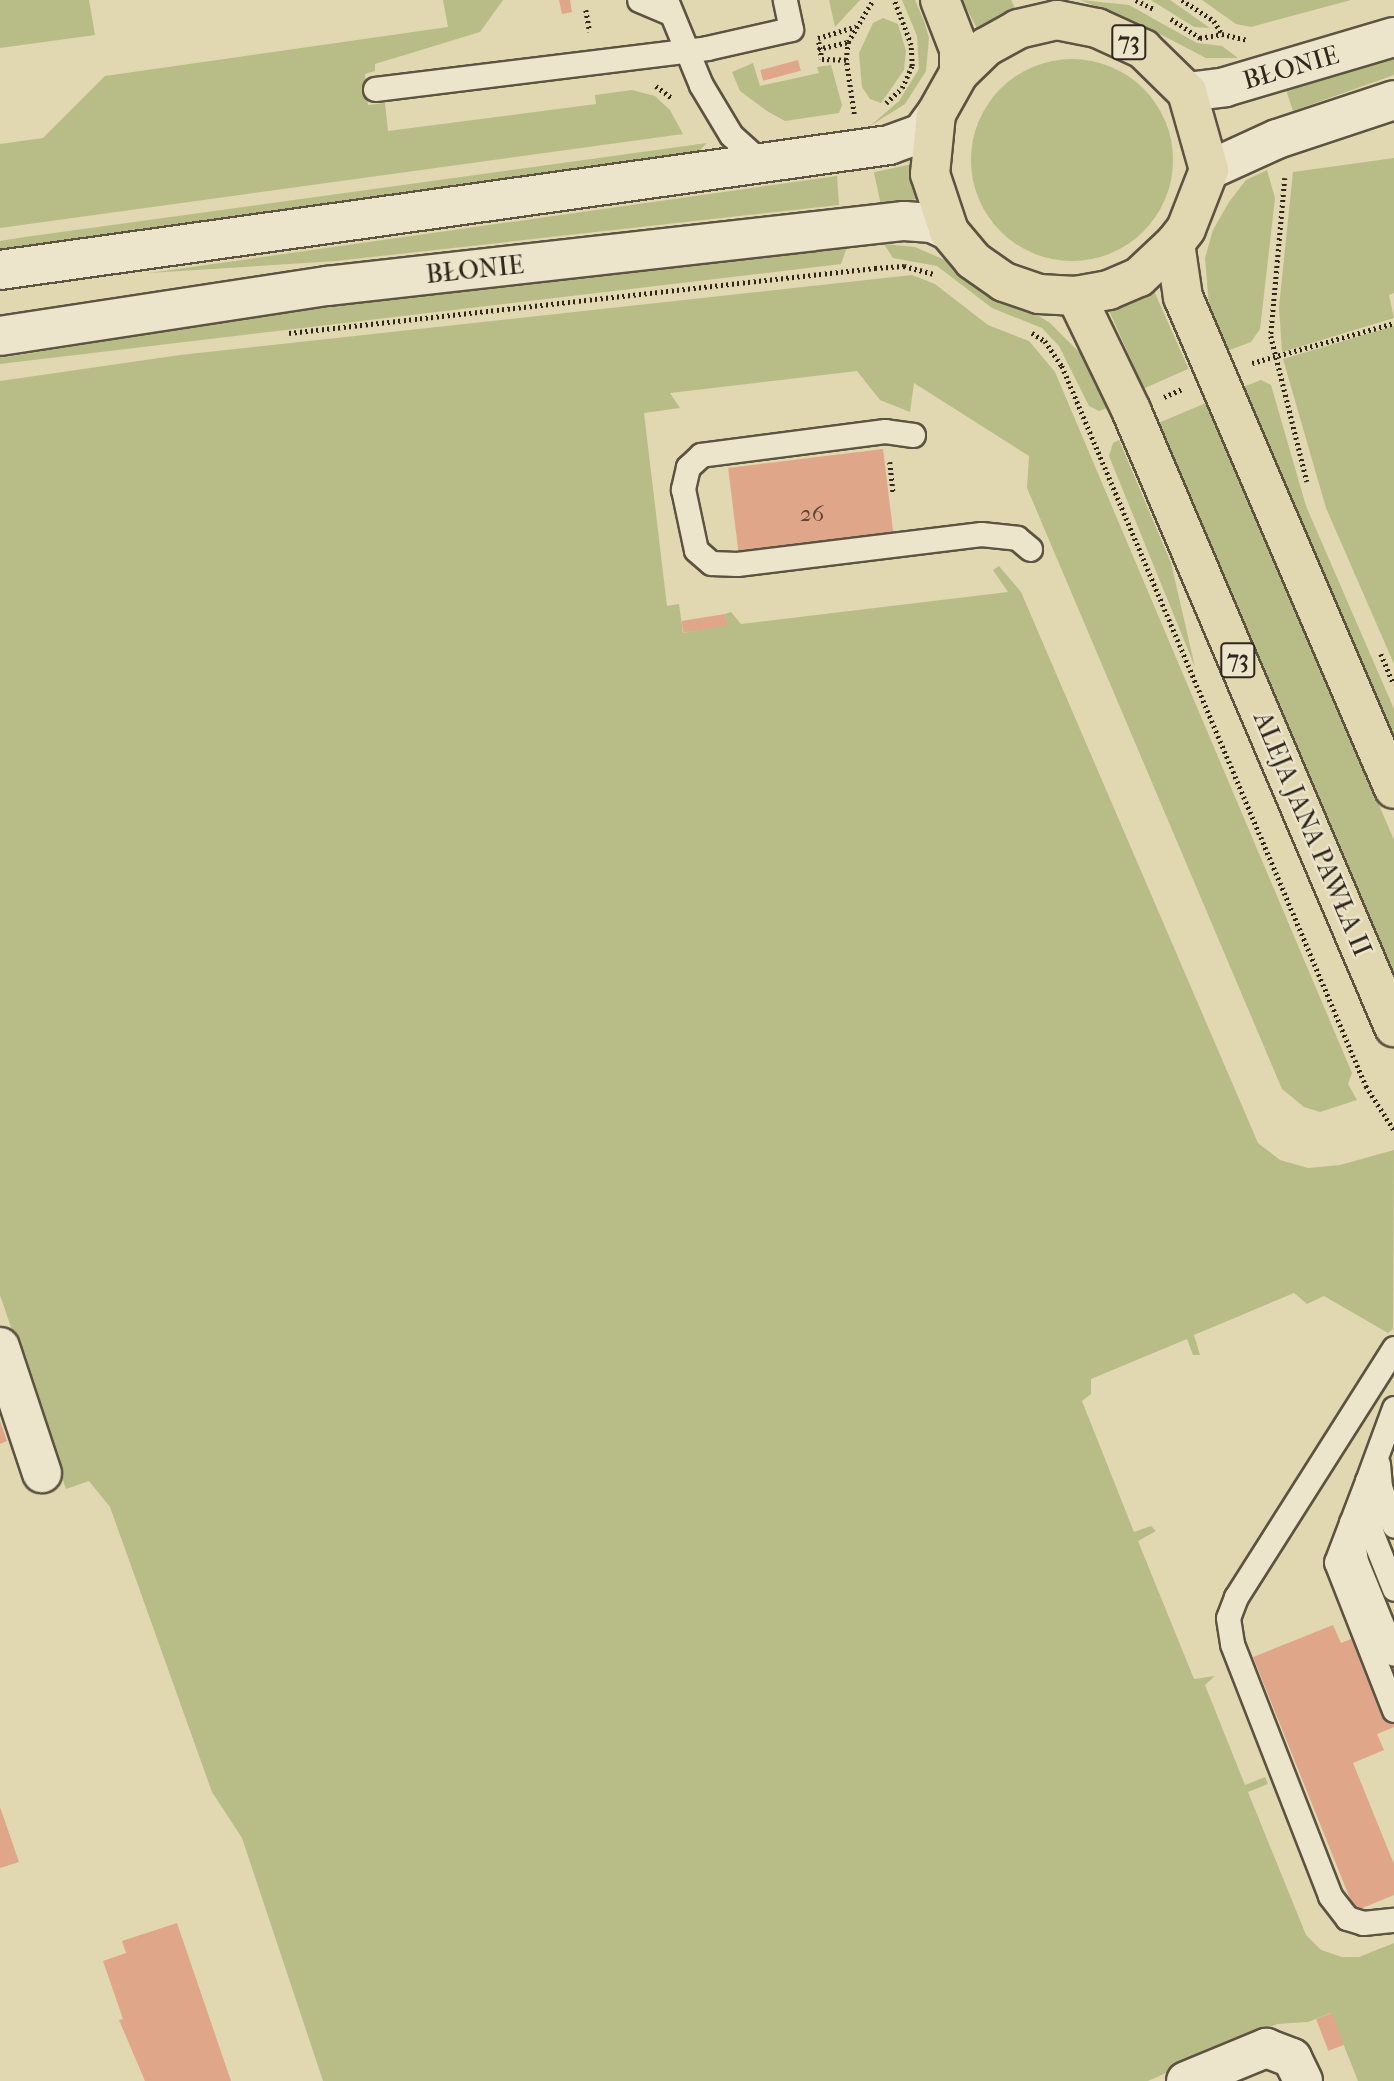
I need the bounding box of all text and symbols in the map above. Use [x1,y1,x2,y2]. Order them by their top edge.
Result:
road number: 73 [1110,22,1148,62]
street label: BŁONIE [1239,39,1343,97]
street label: BŁONIE [424,249,526,291]
house number: 26 [800,500,824,528]
road number: 73 [1219,640,1257,680]
street label: ALEJA JANA PAWŁA II [1246,707,1378,961]

